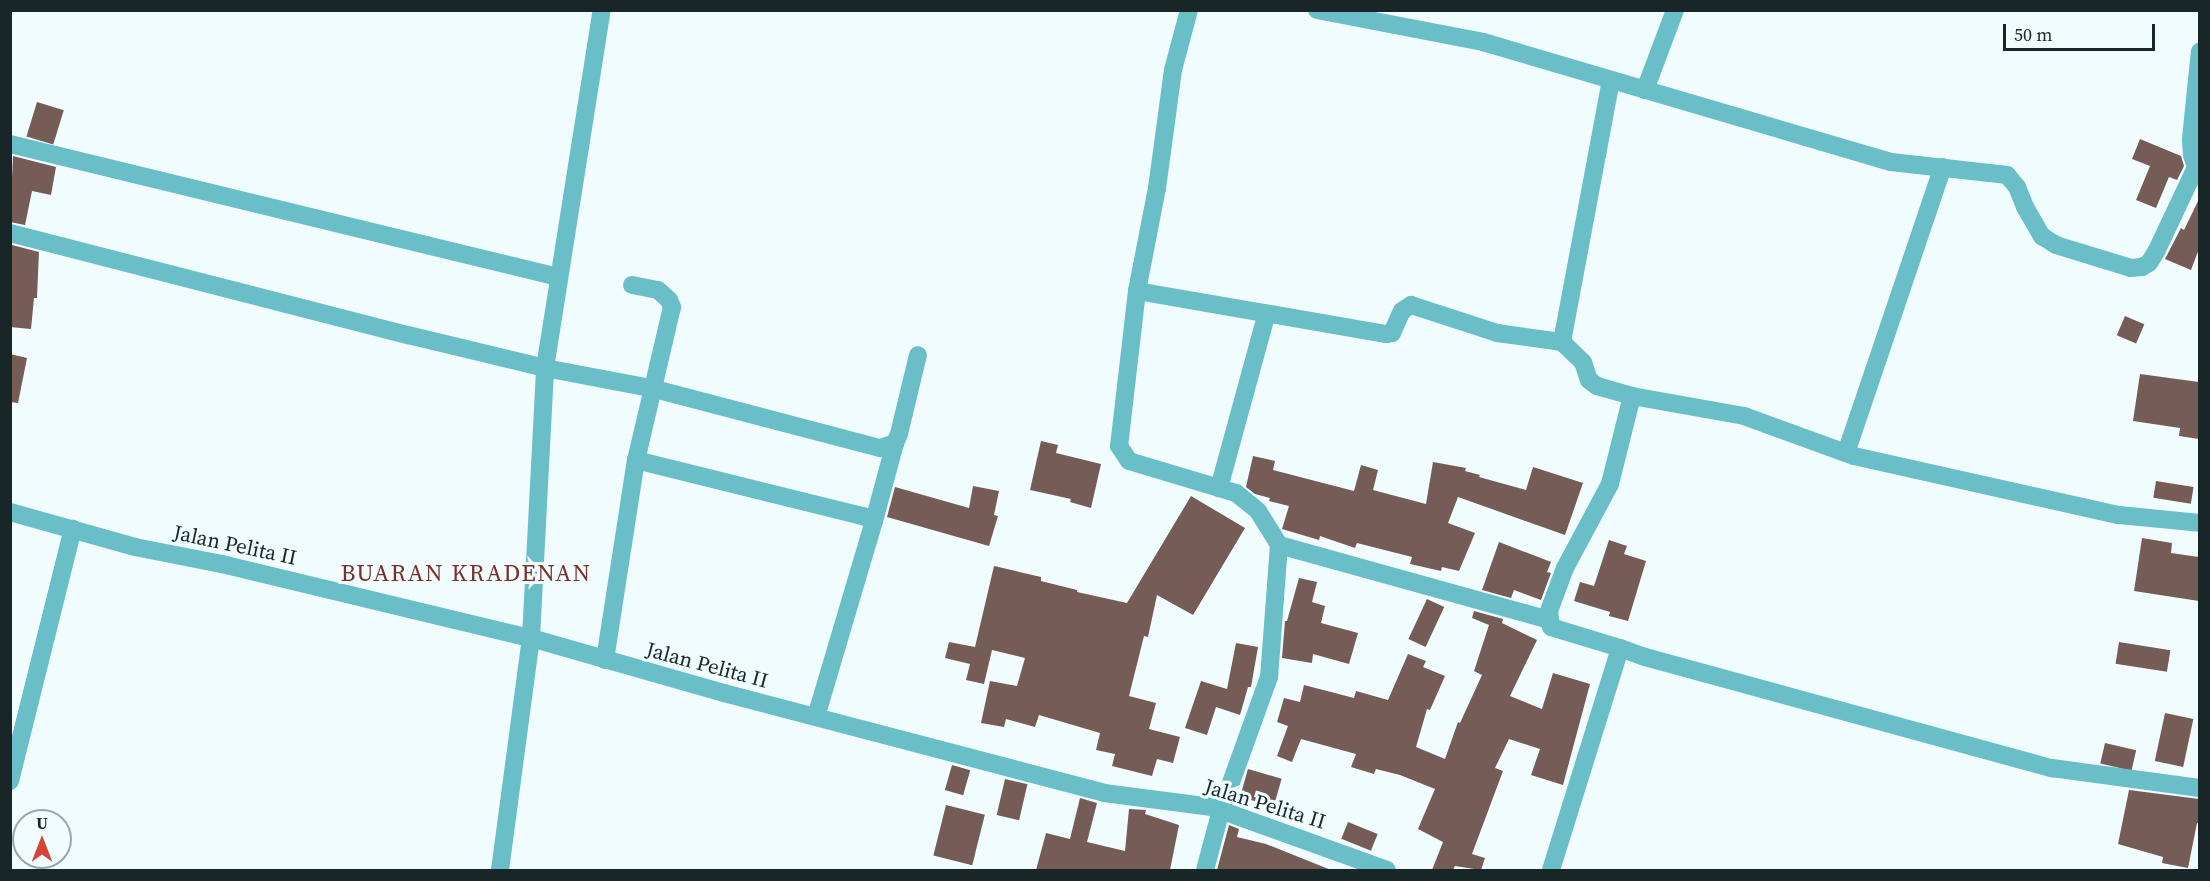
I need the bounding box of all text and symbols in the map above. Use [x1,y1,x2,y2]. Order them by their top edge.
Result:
scale bar [2006,12,2158,50]
text: 50 m [2014,22,2052,47]
street label: Jalan Pelita II [171,520,299,570]
district label: BUARAN KRADENAN [340,559,592,587]
street label: Jalan Pelita II [643,637,771,693]
street label: Jalan Pelita II [1201,774,1329,834]
north arrow [12,809,72,869]
text: U [36,812,48,834]

